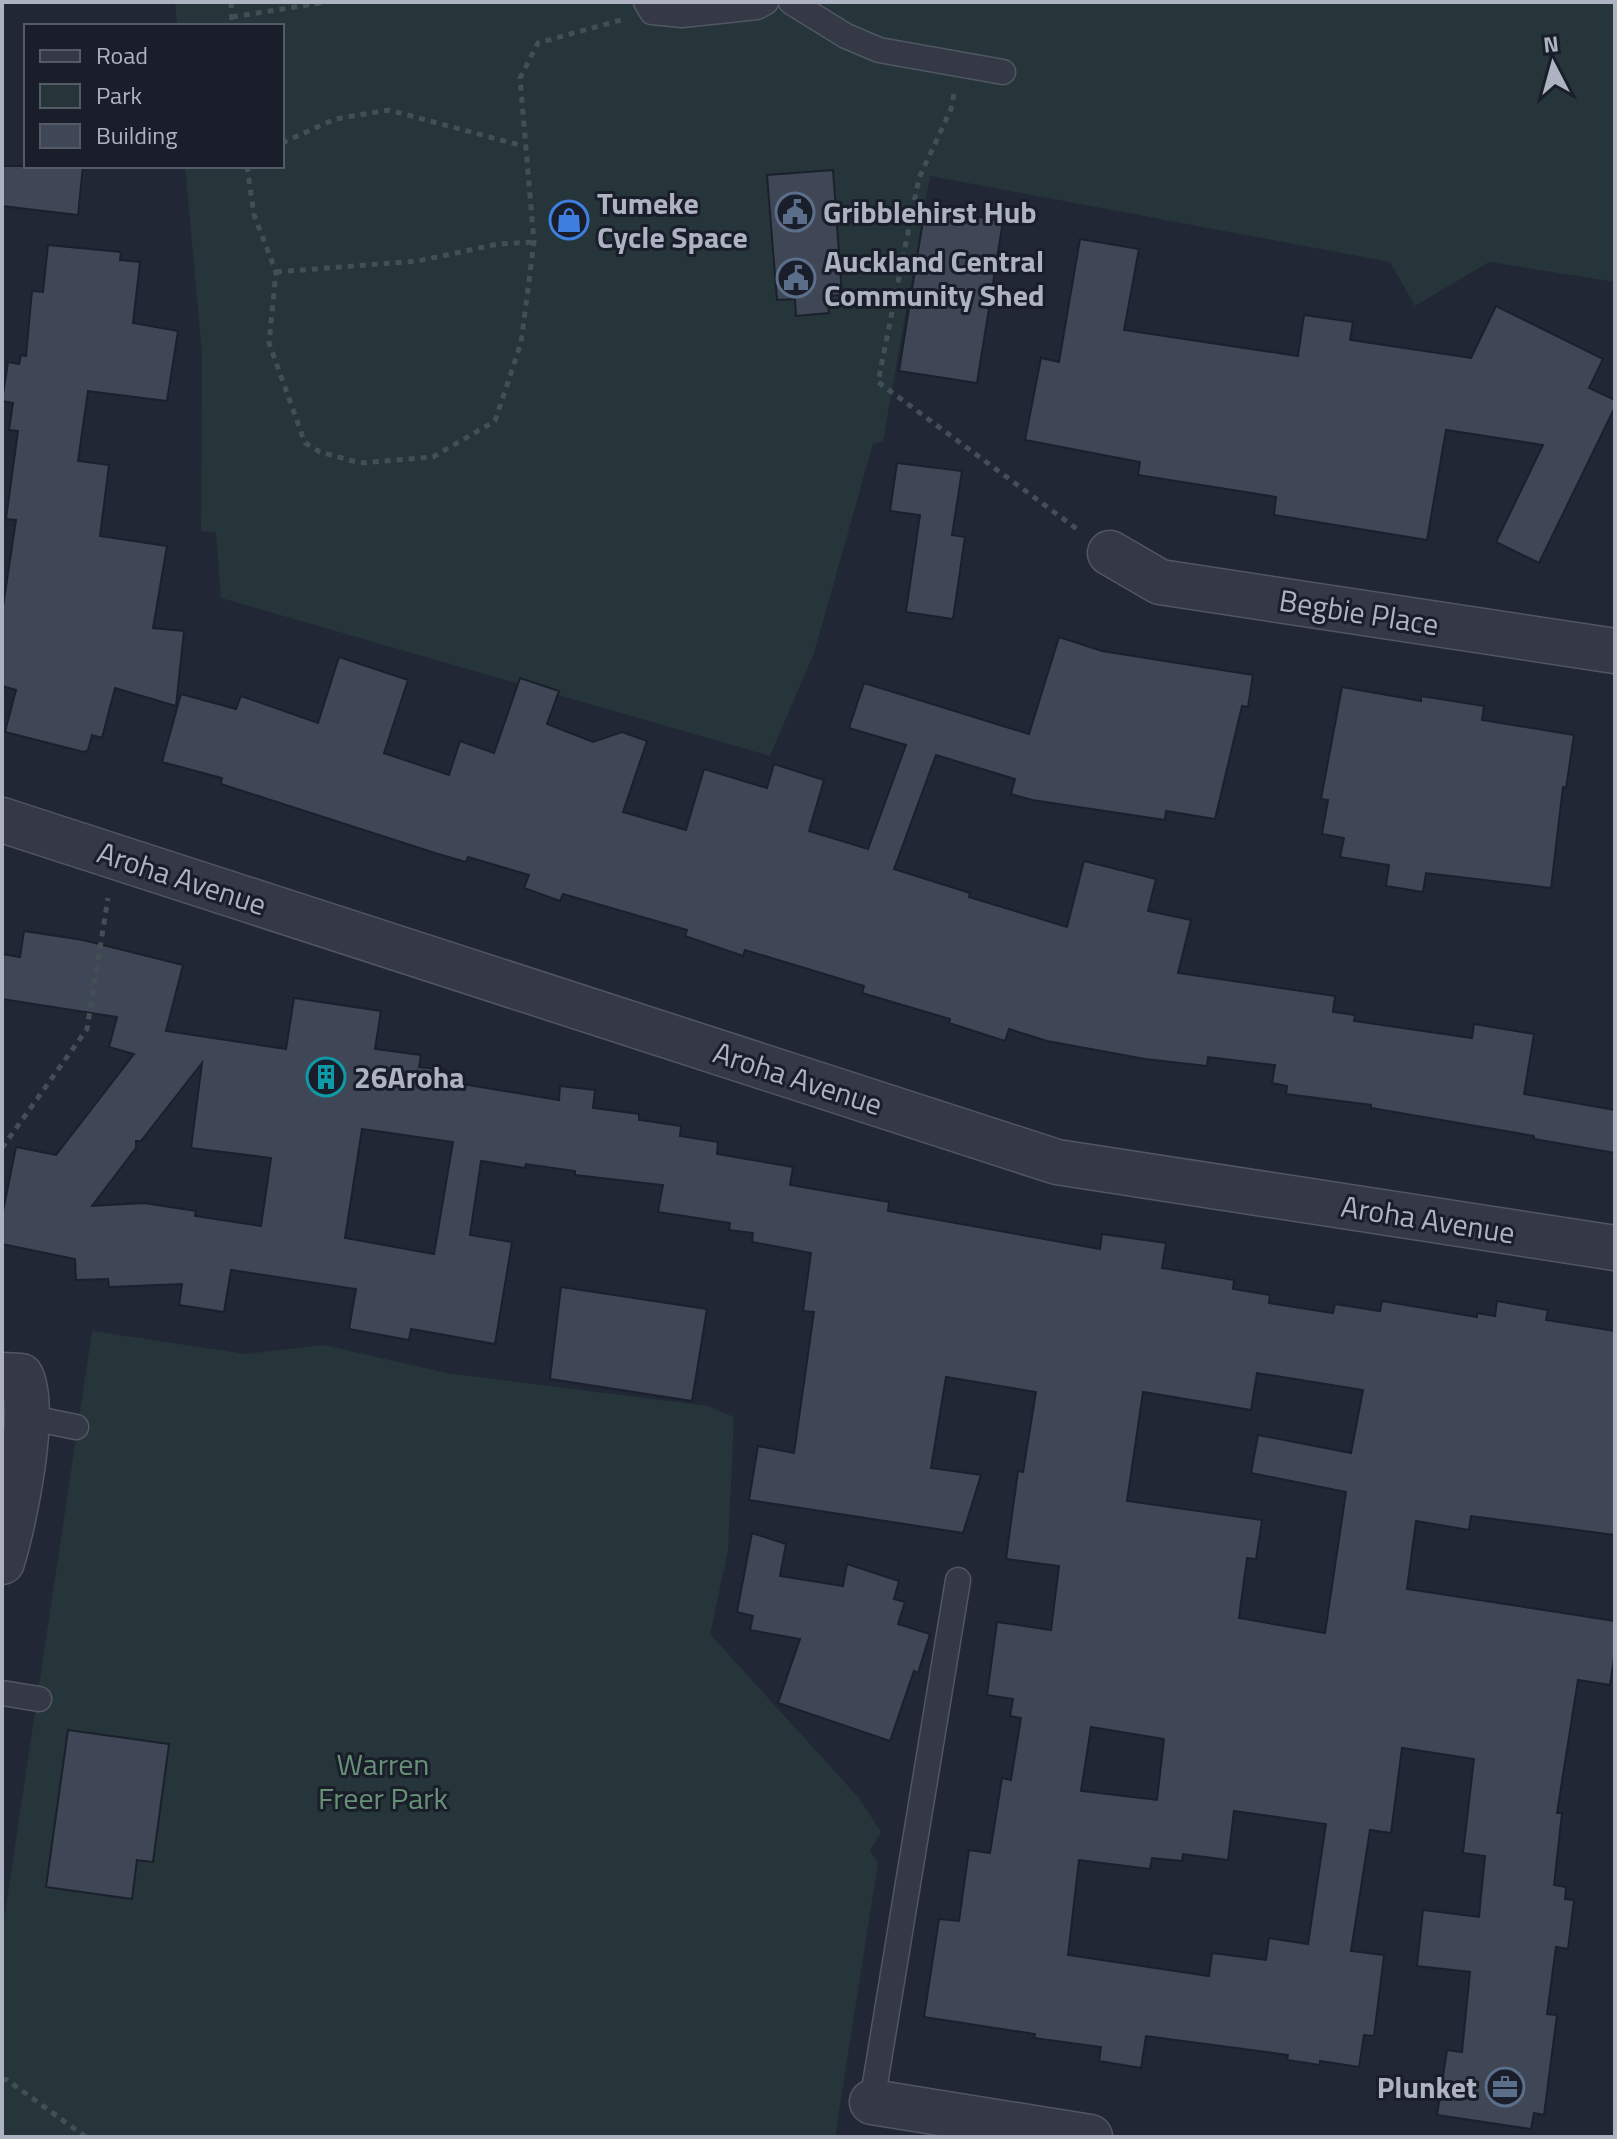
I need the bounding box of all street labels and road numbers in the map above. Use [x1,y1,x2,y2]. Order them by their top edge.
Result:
street label: Begbie Place [1276,577,1442,647]
street label: Aroha Avenue [91,829,273,927]
street label: Aroha Avenue [707,1029,889,1127]
street label: Aroha Avenue [1338,1183,1518,1255]

